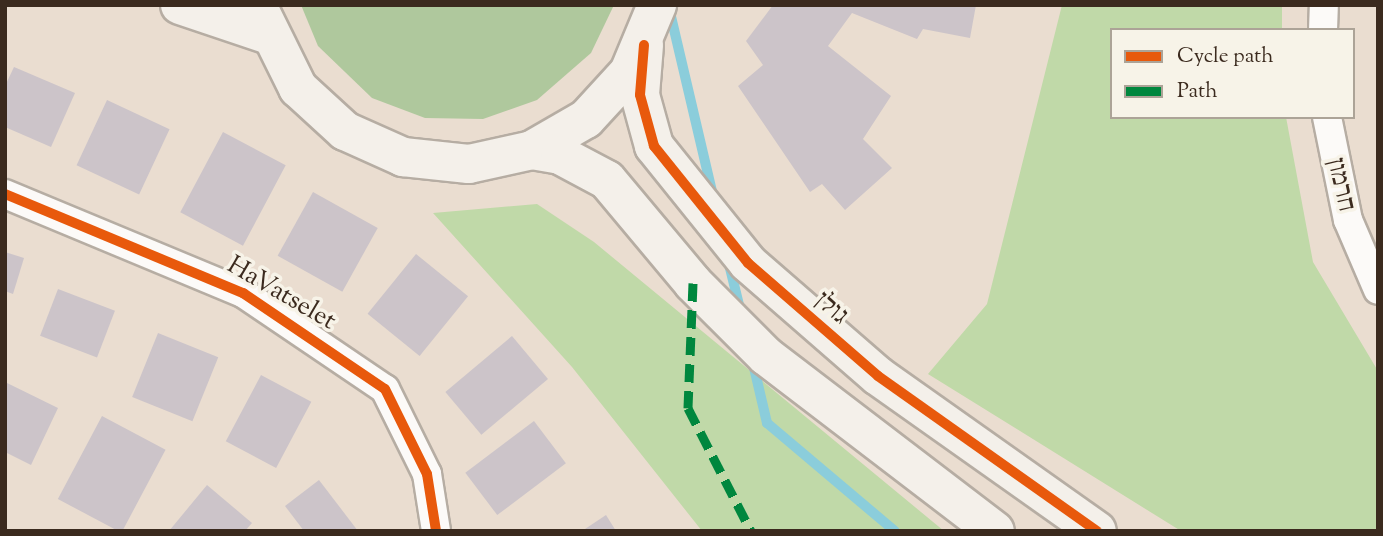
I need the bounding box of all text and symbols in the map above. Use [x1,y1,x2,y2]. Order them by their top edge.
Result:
legend [1110,28,1355,119]
text: Cycle path [1177,42,1274,72]
text: Path [1177,77,1218,107]
street label: חרמון [1319,155,1361,215]
street label: HaVatselet [221,250,341,338]
street label: גולן [808,286,854,332]

